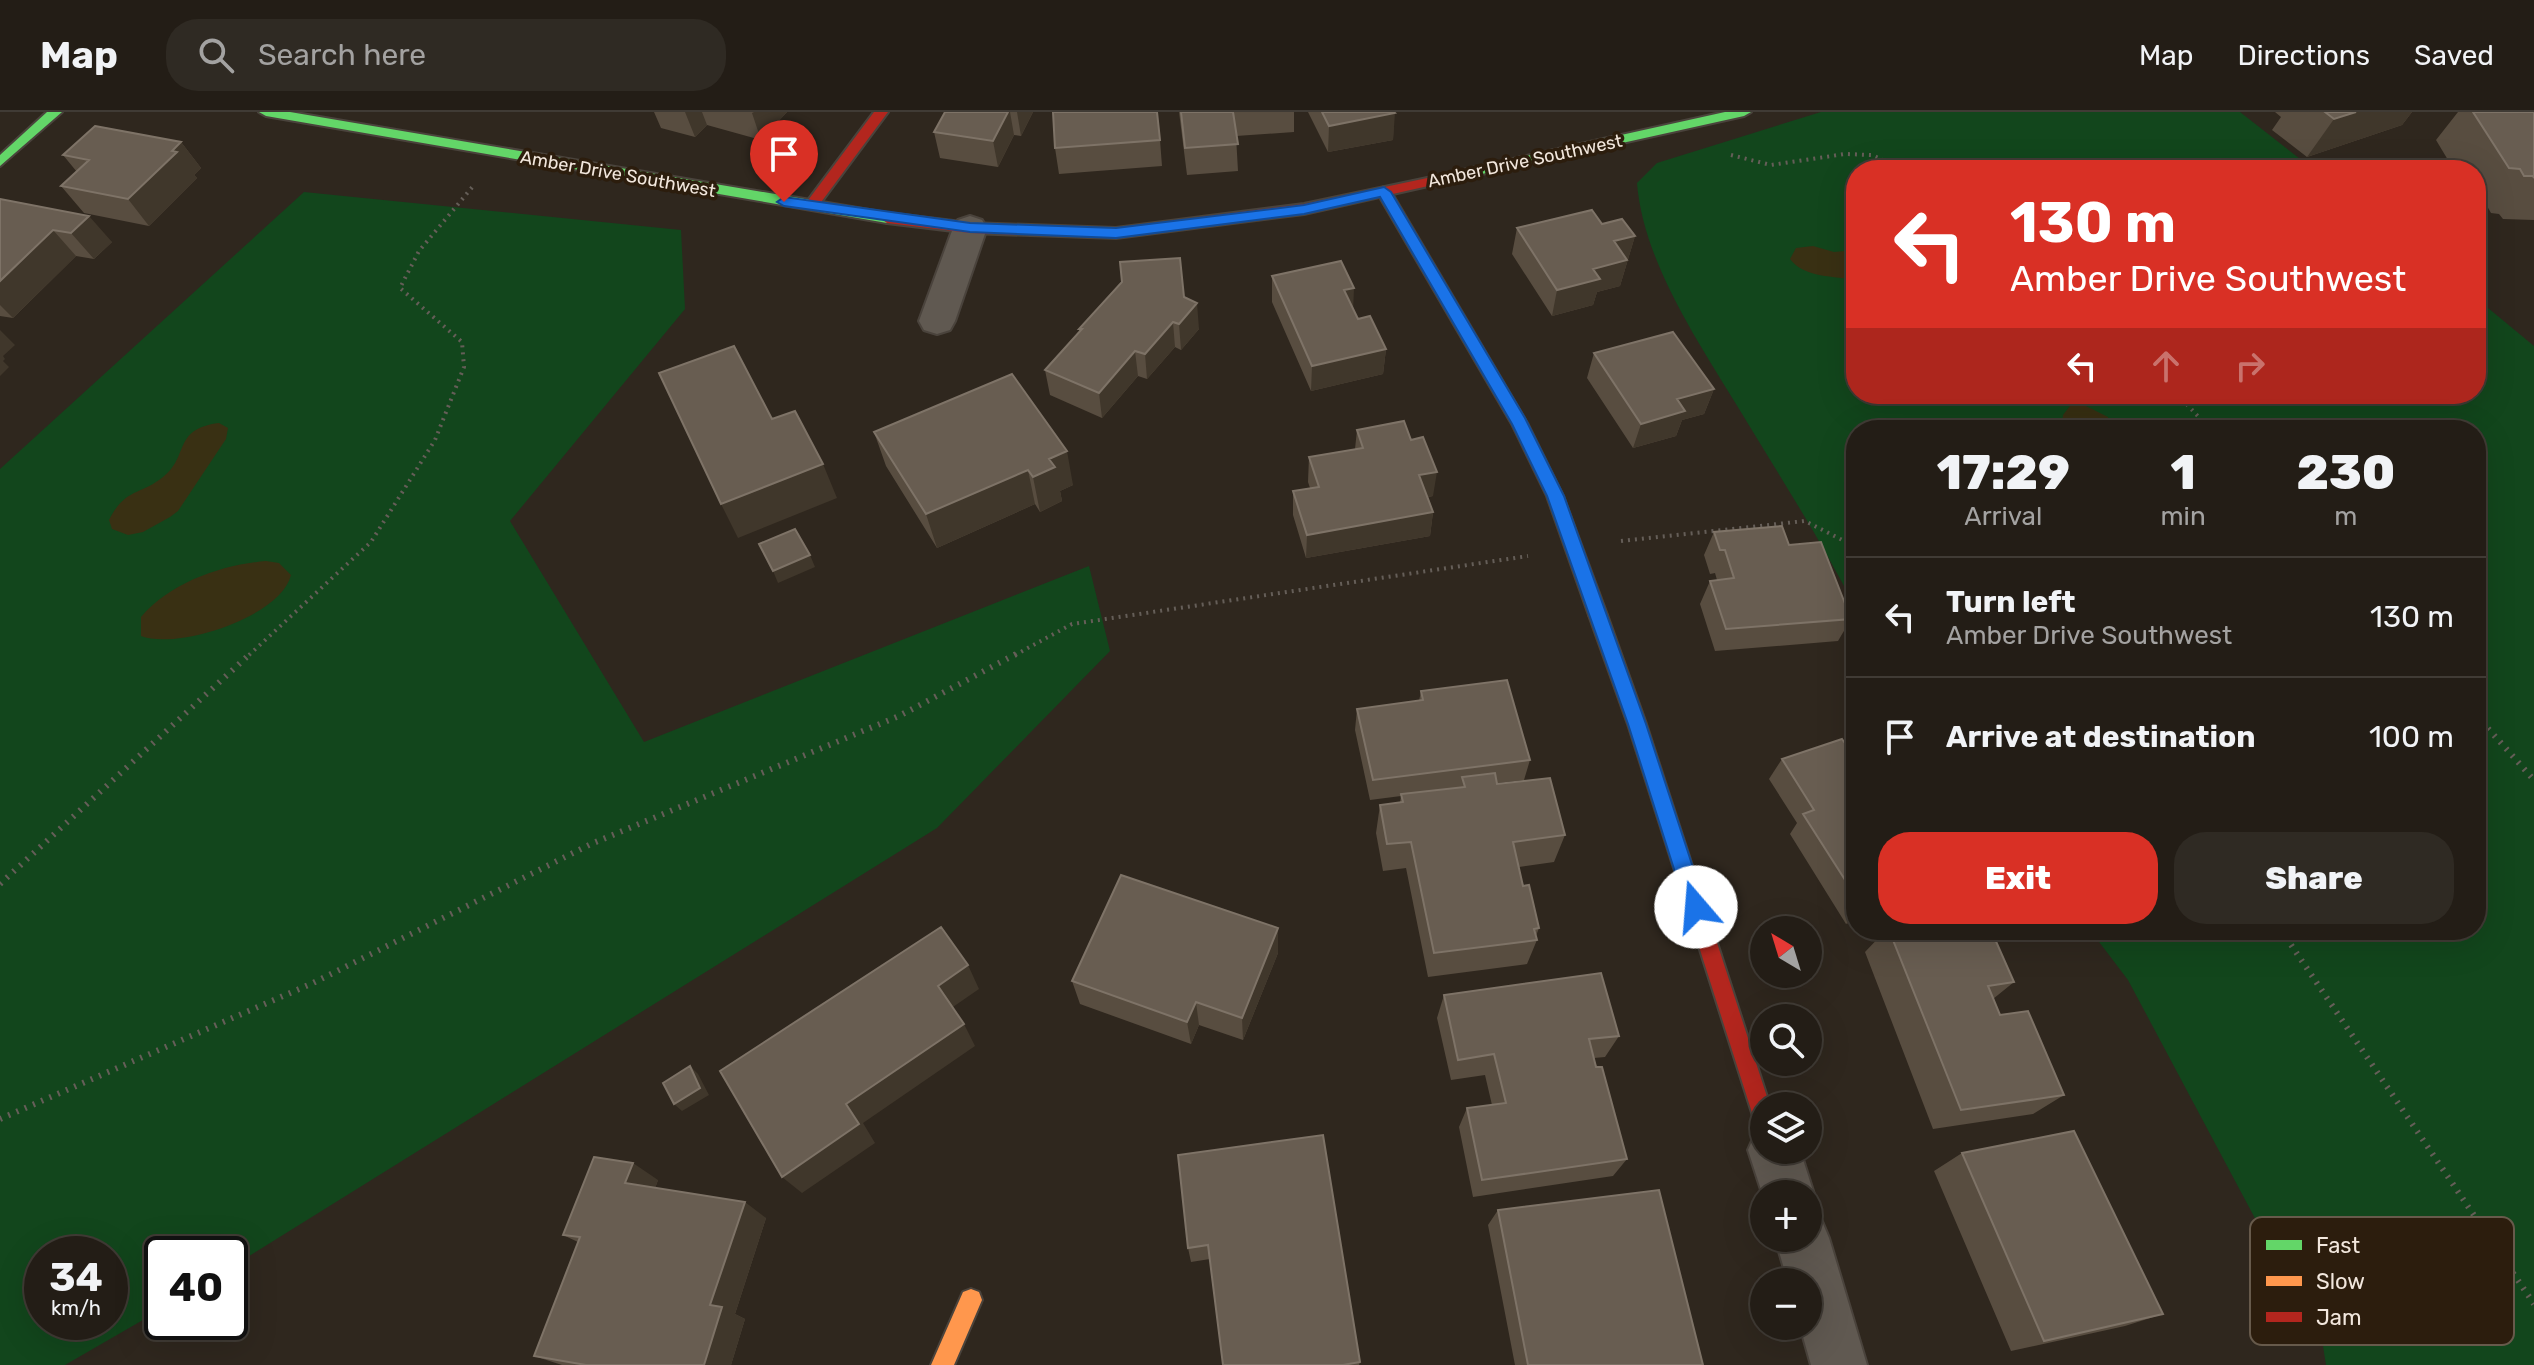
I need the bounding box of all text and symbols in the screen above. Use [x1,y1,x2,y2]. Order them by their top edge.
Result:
search box [166,19,726,91]
text: Map [40,32,118,78]
icon: search [194,33,238,77]
text: Search here [258,37,426,73]
text: Map [2139,39,2193,72]
text: Directions [2237,39,2370,72]
text: Saved [2414,39,2494,72]
pin [750,120,818,202]
street label: Amber Drive Southwest [1426,130,1624,192]
icon: arrive [762,132,806,176]
street label: Amber Drive Southwest [519,146,717,202]
text: 130 m [2010,190,2176,256]
icon: left [1878,192,1982,296]
text: Amber Drive Southwest [2010,257,2406,300]
icon: left [2060,344,2104,388]
icon: ahead [2144,344,2188,388]
icon: right [2228,344,2272,388]
text: 17:29 [1937,444,2070,501]
text: 1 [2170,444,2196,501]
text: 230 [2296,444,2395,501]
text: Arrival [1964,501,2042,532]
text: min [2161,501,2206,532]
text: m [2334,501,2357,532]
text: Turn left [1946,584,2076,620]
icon: left [1878,595,1922,639]
text: 130 m [2370,599,2454,635]
text: Amber Drive Southwest [1946,620,2232,651]
icon: arrive [1878,715,1922,759]
text: Arrive at destination [1946,719,2256,755]
text: 100 m [2369,719,2454,755]
button: Exit [1878,832,2158,924]
button: Share [2174,832,2454,924]
position arrow [1654,865,1738,949]
north arrow [1750,916,1822,988]
map controls [1750,916,1822,1340]
button: search [1750,1004,1822,1076]
button: layers [1750,1092,1822,1164]
button: + [1750,1180,1822,1252]
legend [2250,1217,2514,1345]
text: Fast [2316,1232,2361,1259]
speed limit sign: 40 [144,1236,248,1340]
text: 34 [49,1254,103,1301]
button: − [1750,1268,1822,1340]
text: Slow [2316,1268,2365,1295]
text: km/h [51,1296,101,1320]
text: Jam [2316,1304,2362,1331]

